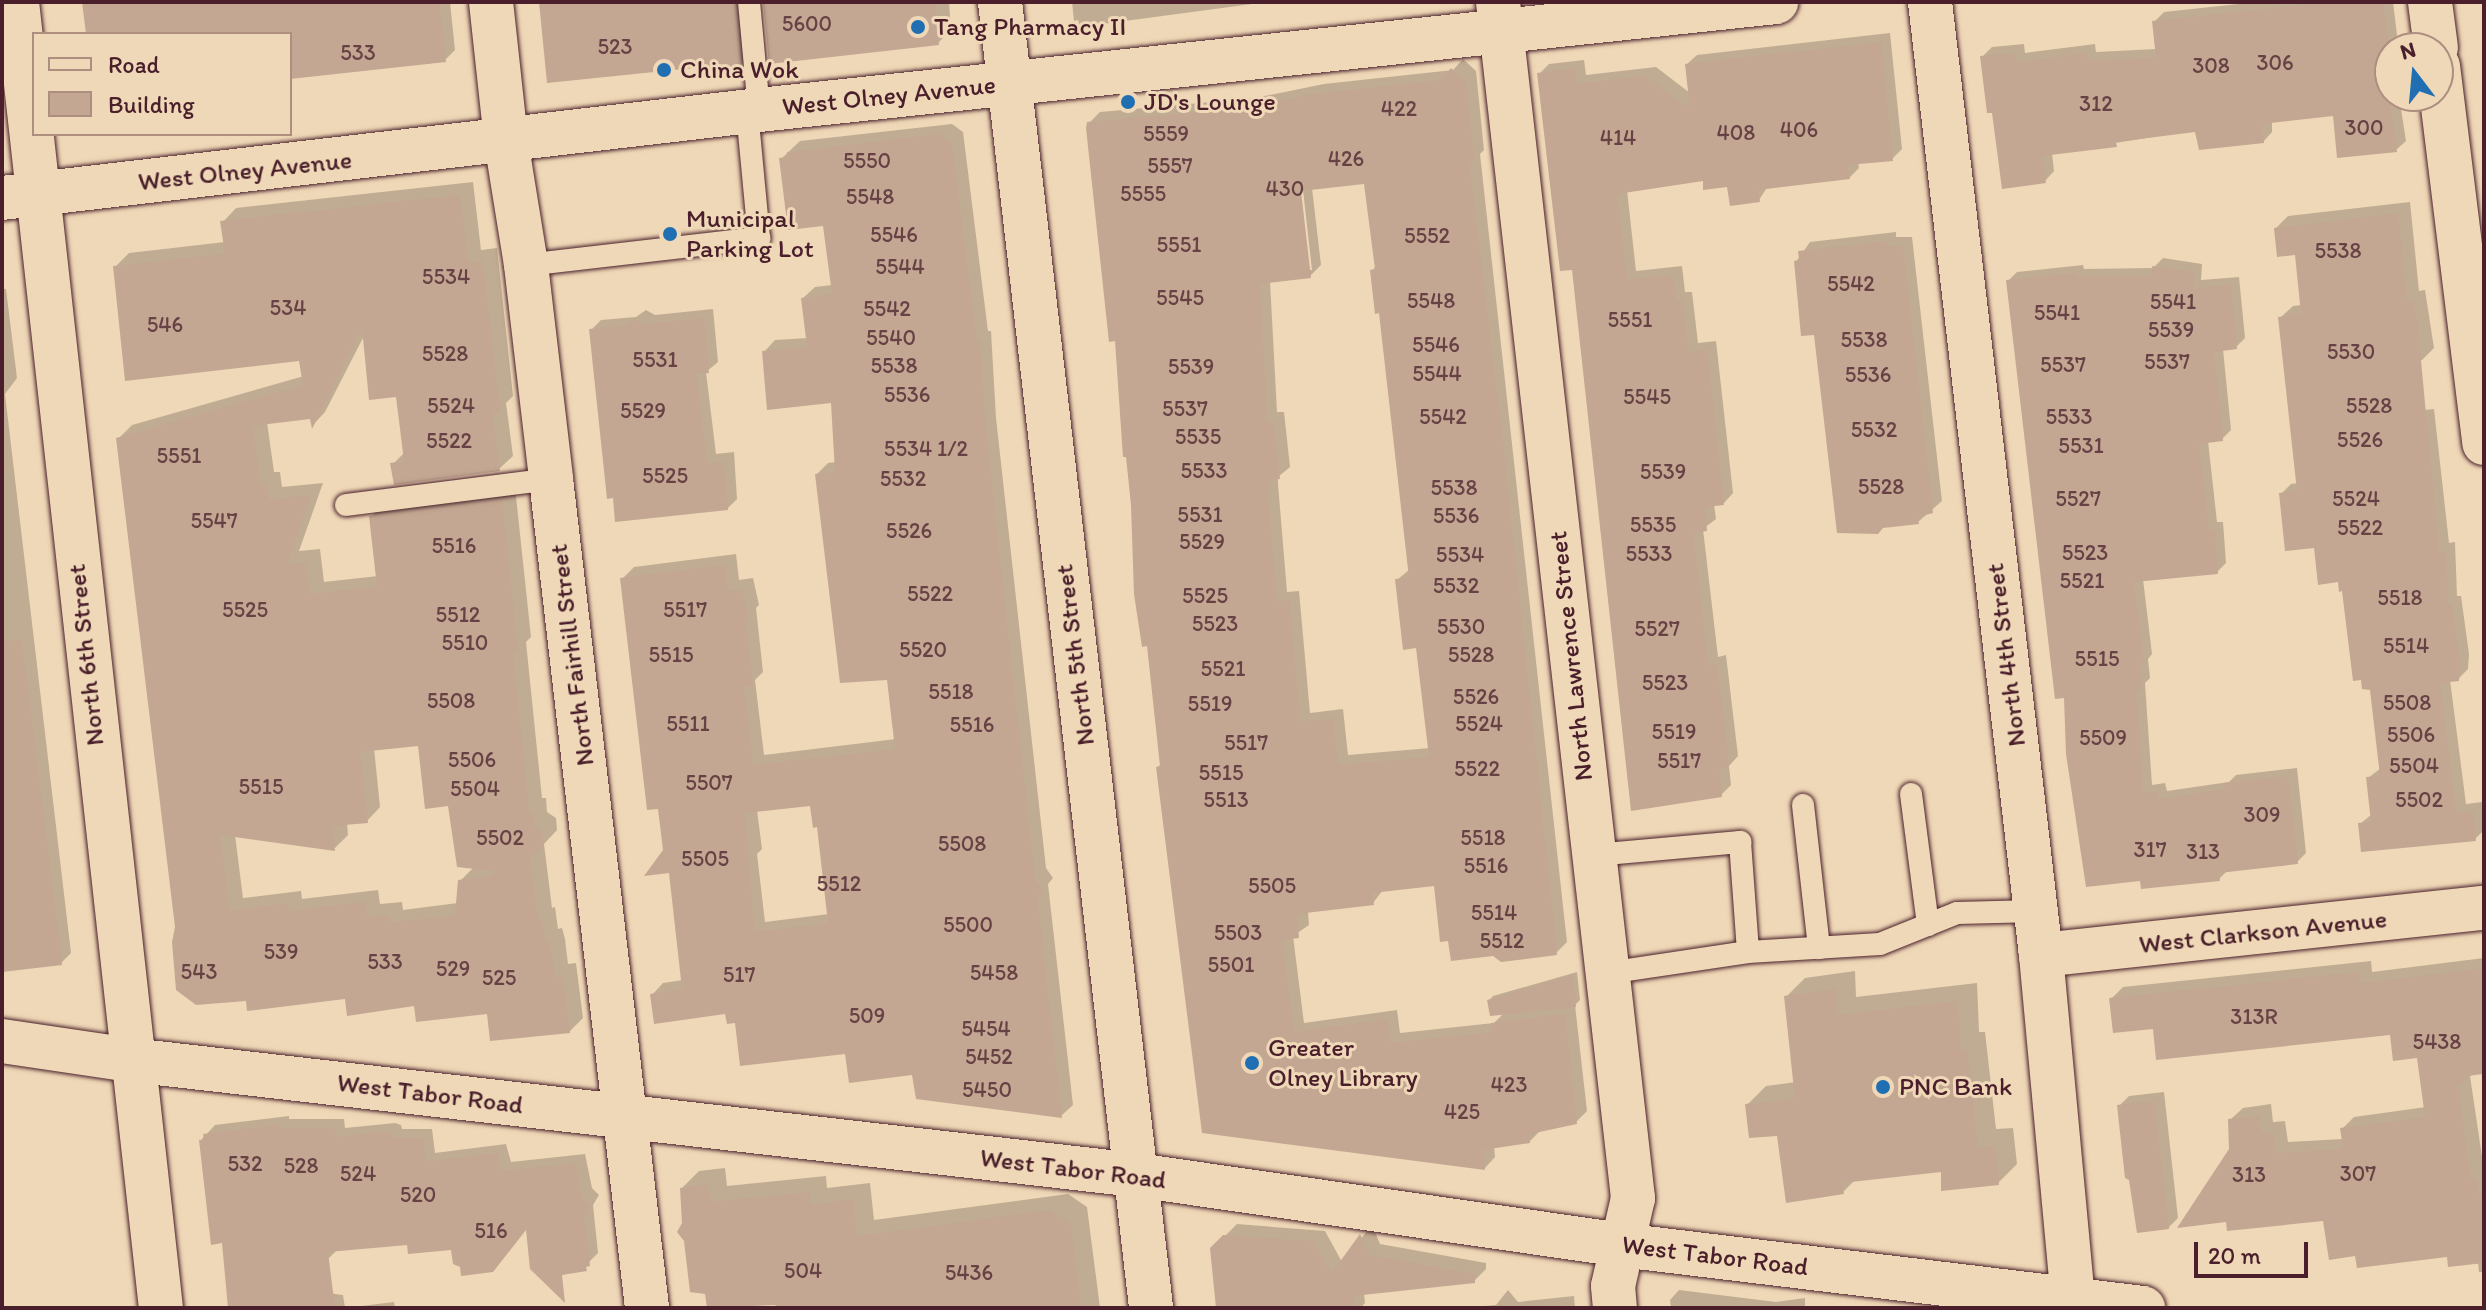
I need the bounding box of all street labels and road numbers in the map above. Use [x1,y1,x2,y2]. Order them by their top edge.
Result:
street label: West Olney Avenue [782,69,996,123]
street label: West Olney Avenue [138,144,352,198]
street label: North Lawrence Street [1542,529,1600,783]
street label: North Fairhill Street [543,543,601,767]
street label: North 4th Street [1979,562,2033,748]
street label: North 6th Street [61,563,111,747]
street label: North 5th Street [1048,563,1102,747]
street label: West Clarkson Avenue [2138,904,2388,960]
street label: West Tabor Road [336,1067,524,1121]
street label: West Tabor Road [979,1142,1167,1196]
street label: West Tabor Road [1621,1229,1809,1283]

